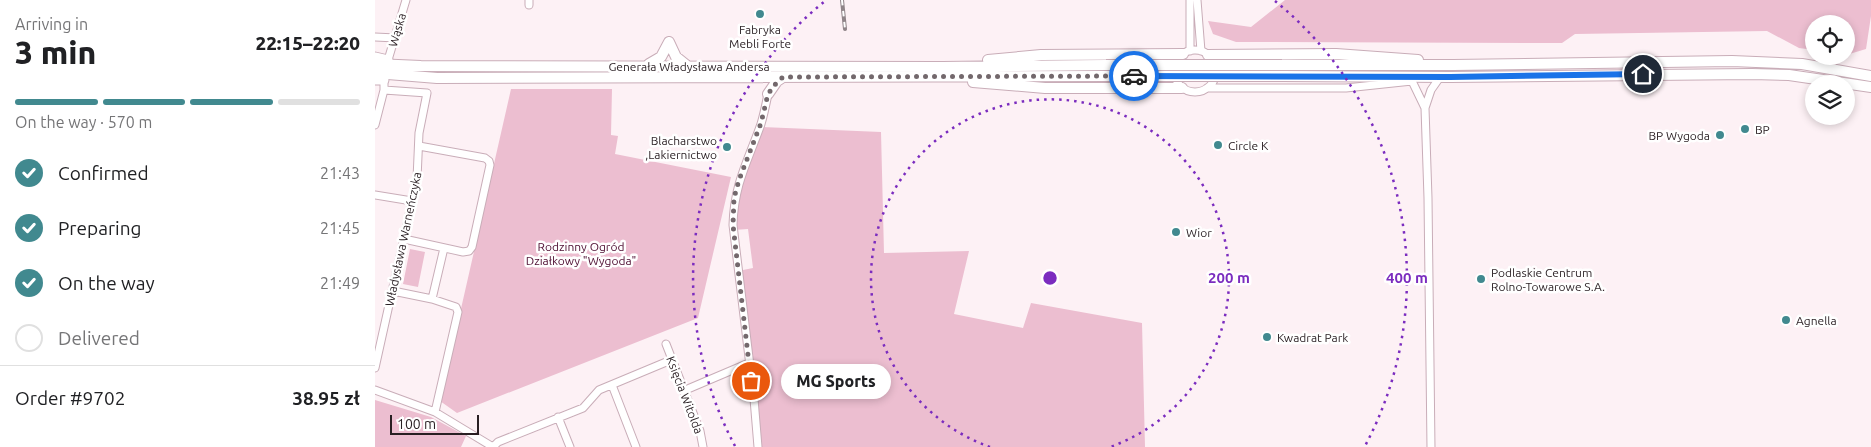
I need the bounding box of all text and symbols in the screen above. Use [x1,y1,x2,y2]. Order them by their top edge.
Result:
marker: Fabryka Mebli Forte [754,8,766,20]
street label: Wąska [386,12,408,48]
text: Arriving in [15,15,88,33]
map controls [1805,15,1855,125]
button: locate [1805,15,1855,65]
place label: Fabryka Mebli Forte [729,23,791,50]
text: 22:15–22:20 [255,32,360,54]
text: 3 min [15,34,96,70]
courier [1109,51,1159,101]
pin [1622,53,1664,95]
street label: Generała Władysława Andersa [608,60,770,73]
icon: home [1629,60,1657,88]
icon: car [1120,62,1148,90]
button: layers [1805,75,1855,125]
text: On the way · 570 m [15,113,152,131]
marker: BP [1739,123,1751,135]
place label: BP [1755,123,1770,136]
place label: BP Wygoda [1648,129,1710,142]
marker: BP Wygoda [1714,129,1726,141]
place label: Blacharstwo ,Lakiernictwo [645,134,717,161]
marker: Circle K [1212,139,1224,151]
place label: Circle K [1228,139,1269,152]
marker: Blacharstwo ,Lakiernictwo [721,141,733,153]
icon: check [15,159,43,187]
text: Confirmed [58,162,149,184]
text: 21:43 [320,164,360,182]
street label: Władysława Warneńczyka [382,171,424,307]
icon: check [15,214,43,242]
text: Preparing [58,217,142,239]
text: 21:45 [320,219,360,237]
marker: Wior [1170,226,1182,238]
place label: Wior [1186,226,1212,239]
park label: Rodzinny Ogród Działkowy "Wygoda" [526,240,636,267]
place label: Podlaskie Centrum Rolno-Towarowe S.A. [1491,266,1605,293]
icon: check [15,269,43,297]
centre of rings [1041,269,1059,287]
text: 200 m [1208,269,1250,286]
text: 400 m [1386,269,1428,286]
text: On the way [58,272,155,294]
marker: Podlaskie Centrum Rolno-Towarowe S.A. [1475,273,1487,285]
text: 21:49 [320,274,360,292]
marker: Agnella [1780,314,1792,326]
place label: Agnella [1796,314,1837,327]
text: Delivered [58,327,140,349]
marker: Kwadrat Park [1261,331,1273,343]
place label: Kwadrat Park [1277,331,1348,344]
street label: Księcia Witolda [664,354,706,436]
pin [730,360,772,402]
callout: MG Sports [781,364,891,398]
icon: bag [737,367,765,395]
text: MG Sports [796,372,876,390]
text: Order #9702 [15,387,125,409]
text: 38.95 zł [292,387,360,409]
scale bar [390,412,479,435]
text: 100 m [397,416,436,432]

